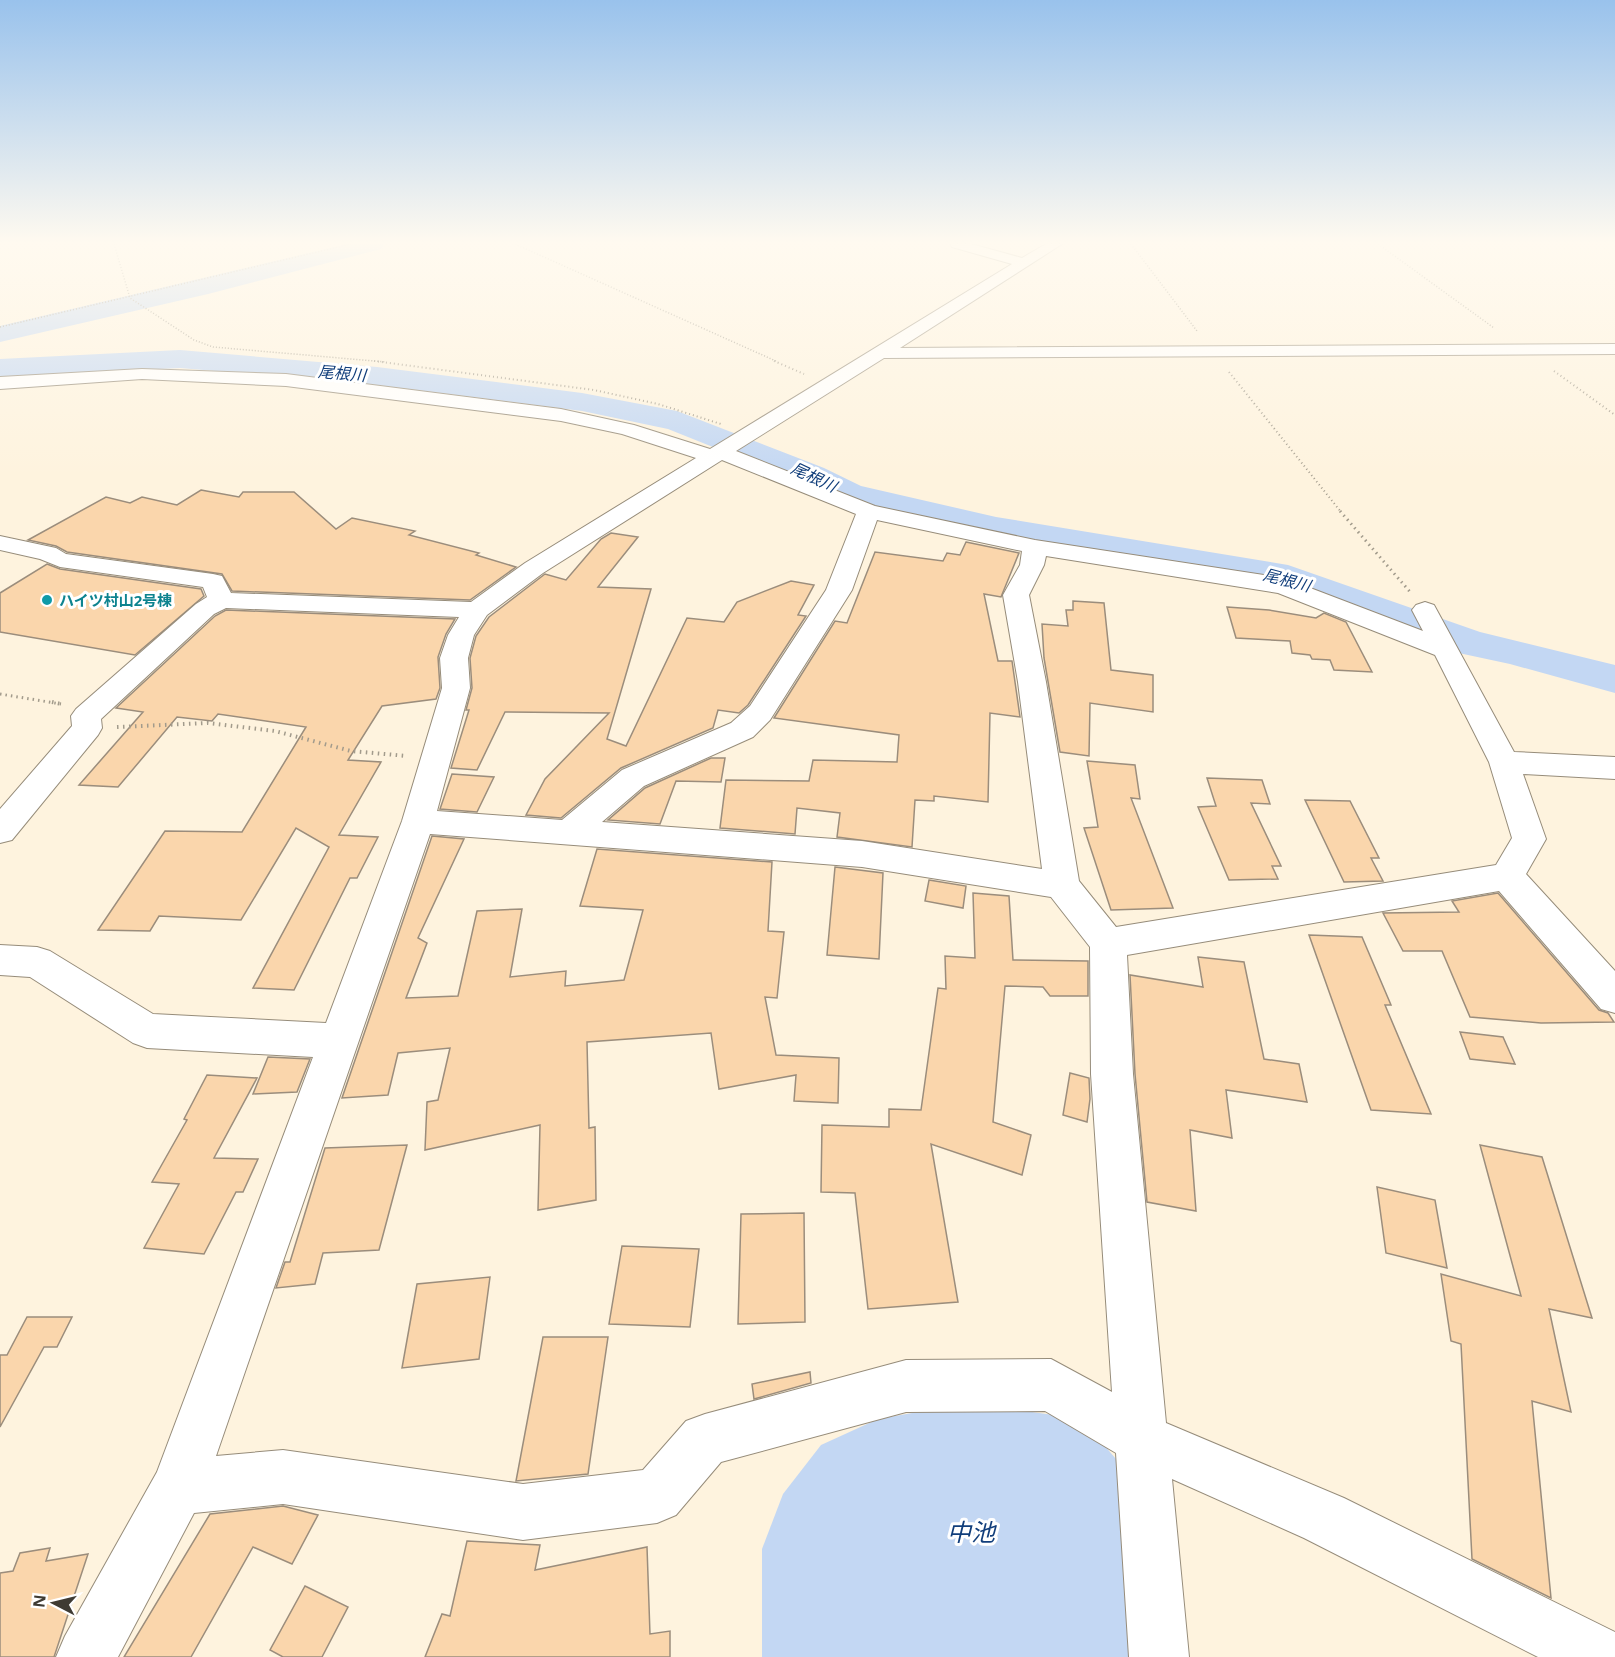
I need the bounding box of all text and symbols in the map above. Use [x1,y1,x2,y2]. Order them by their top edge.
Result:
water label: 尾根川 [317,360,369,386]
water label: 尾根川 [788,457,842,498]
water label: 尾根川 [1261,563,1315,597]
place label: ハイツ村山2号棟 [59,590,172,610]
marker: ハイツ村山2号棟 [40,593,54,607]
water label: 中池 [947,1515,997,1548]
north arrow [24,1573,84,1633]
text: N [27,1593,51,1609]

